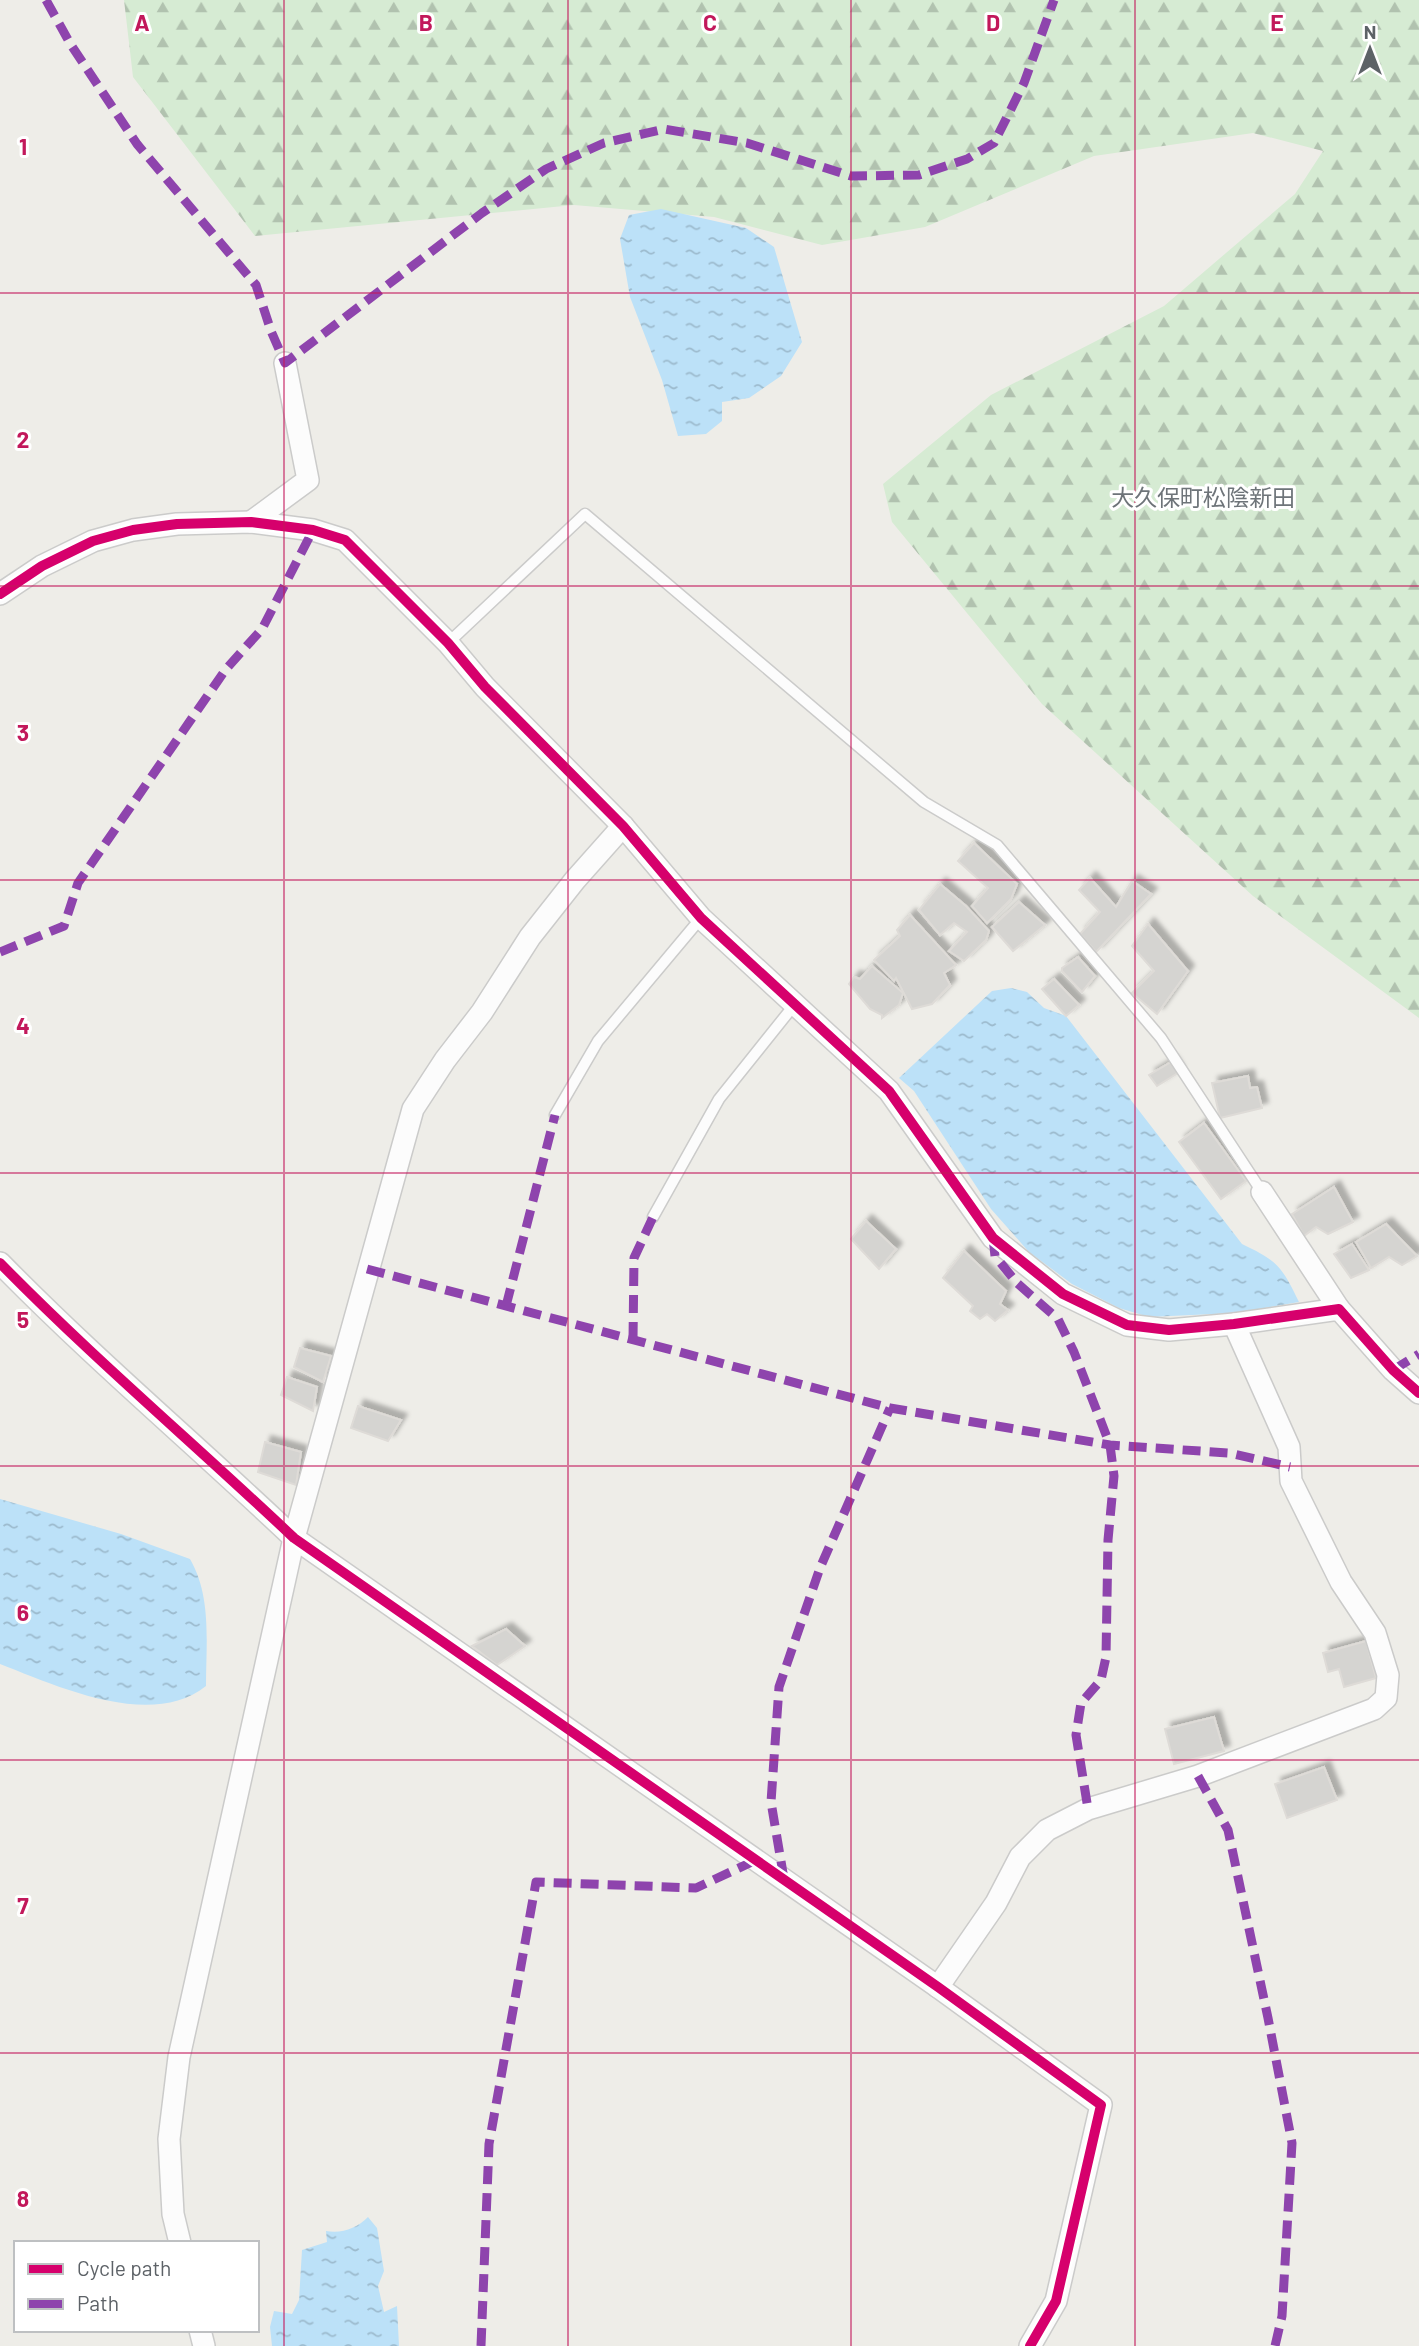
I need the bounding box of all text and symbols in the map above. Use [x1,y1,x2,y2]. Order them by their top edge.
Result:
text: A [134,8,150,36]
text: B [419,8,433,36]
text: C [703,8,717,36]
text: D [986,8,1000,36]
text: E [1270,8,1284,36]
north arrow [1335,14,1405,84]
text: N [1364,20,1376,43]
text: 1 [19,132,27,160]
text: 2 [17,425,29,453]
district label: 大久保町松陰新田 [1111,483,1295,511]
text: 3 [17,718,29,746]
text: 4 [16,1011,30,1039]
text: 5 [17,1305,29,1333]
text: 6 [17,1598,29,1626]
text: 7 [17,1891,29,1919]
text: 8 [17,2184,29,2212]
legend [14,2241,259,2332]
text: Cycle path [77,2255,171,2280]
text: Path [77,2290,119,2315]

